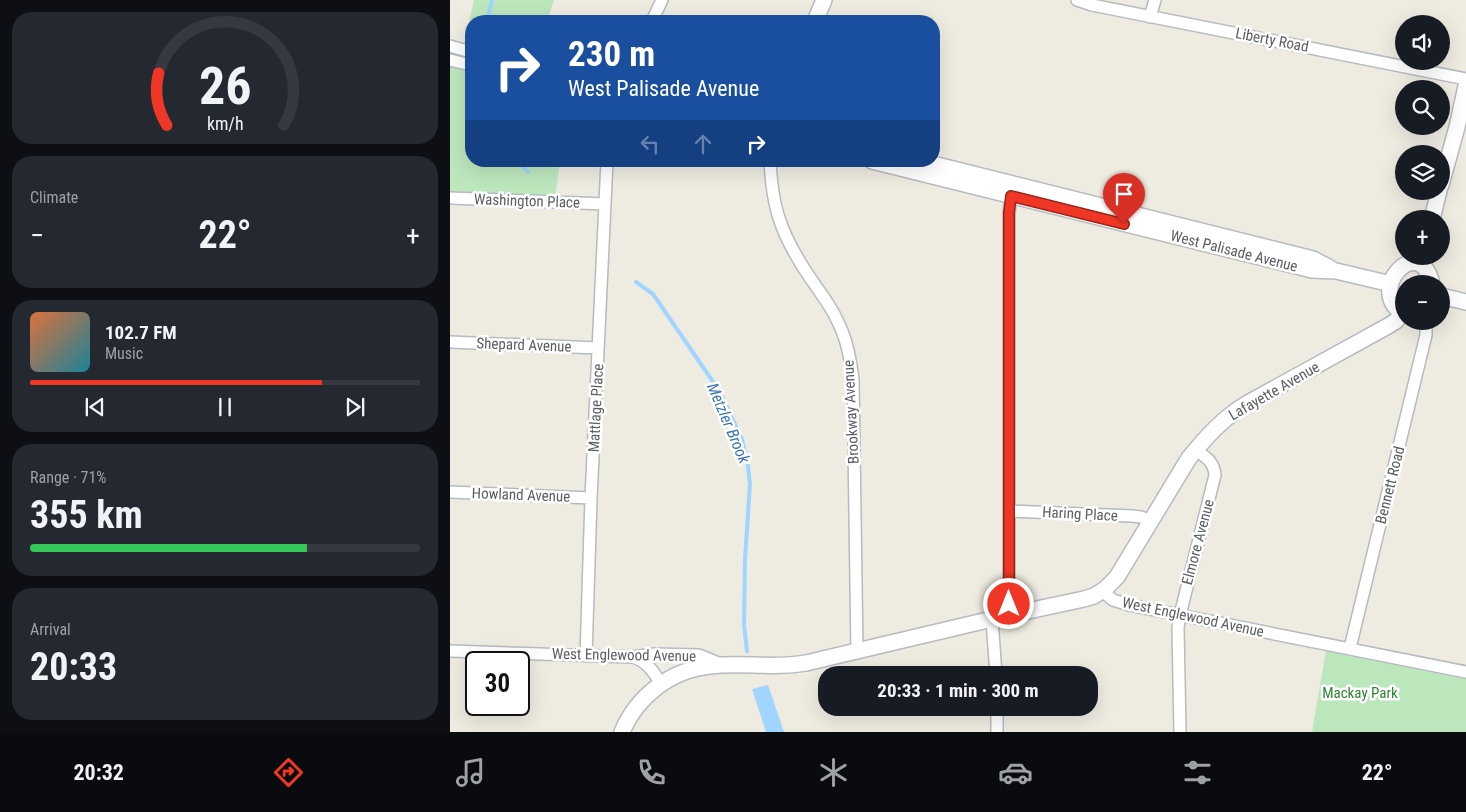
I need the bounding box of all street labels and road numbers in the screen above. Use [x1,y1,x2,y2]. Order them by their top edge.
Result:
street label: Liberty Road [1234,24,1310,56]
street label: Washington Place [474,190,580,212]
street label: West Palisade Avenue [1169,226,1299,276]
street label: Shepard Avenue [476,334,572,356]
street label: Lafayette Avenue [1225,358,1323,424]
street label: Brookway Avenue [839,360,863,464]
street label: Mattlage Place [585,363,607,453]
street label: Bennett Road [1372,444,1408,526]
street label: Howland Avenue [471,484,571,506]
street label: Elmore Avenue [1178,497,1218,587]
street label: Haring Place [1042,503,1118,525]
street label: West Englewood Avenue [1120,593,1266,641]
street label: West Englewood Avenue [552,645,696,665]

